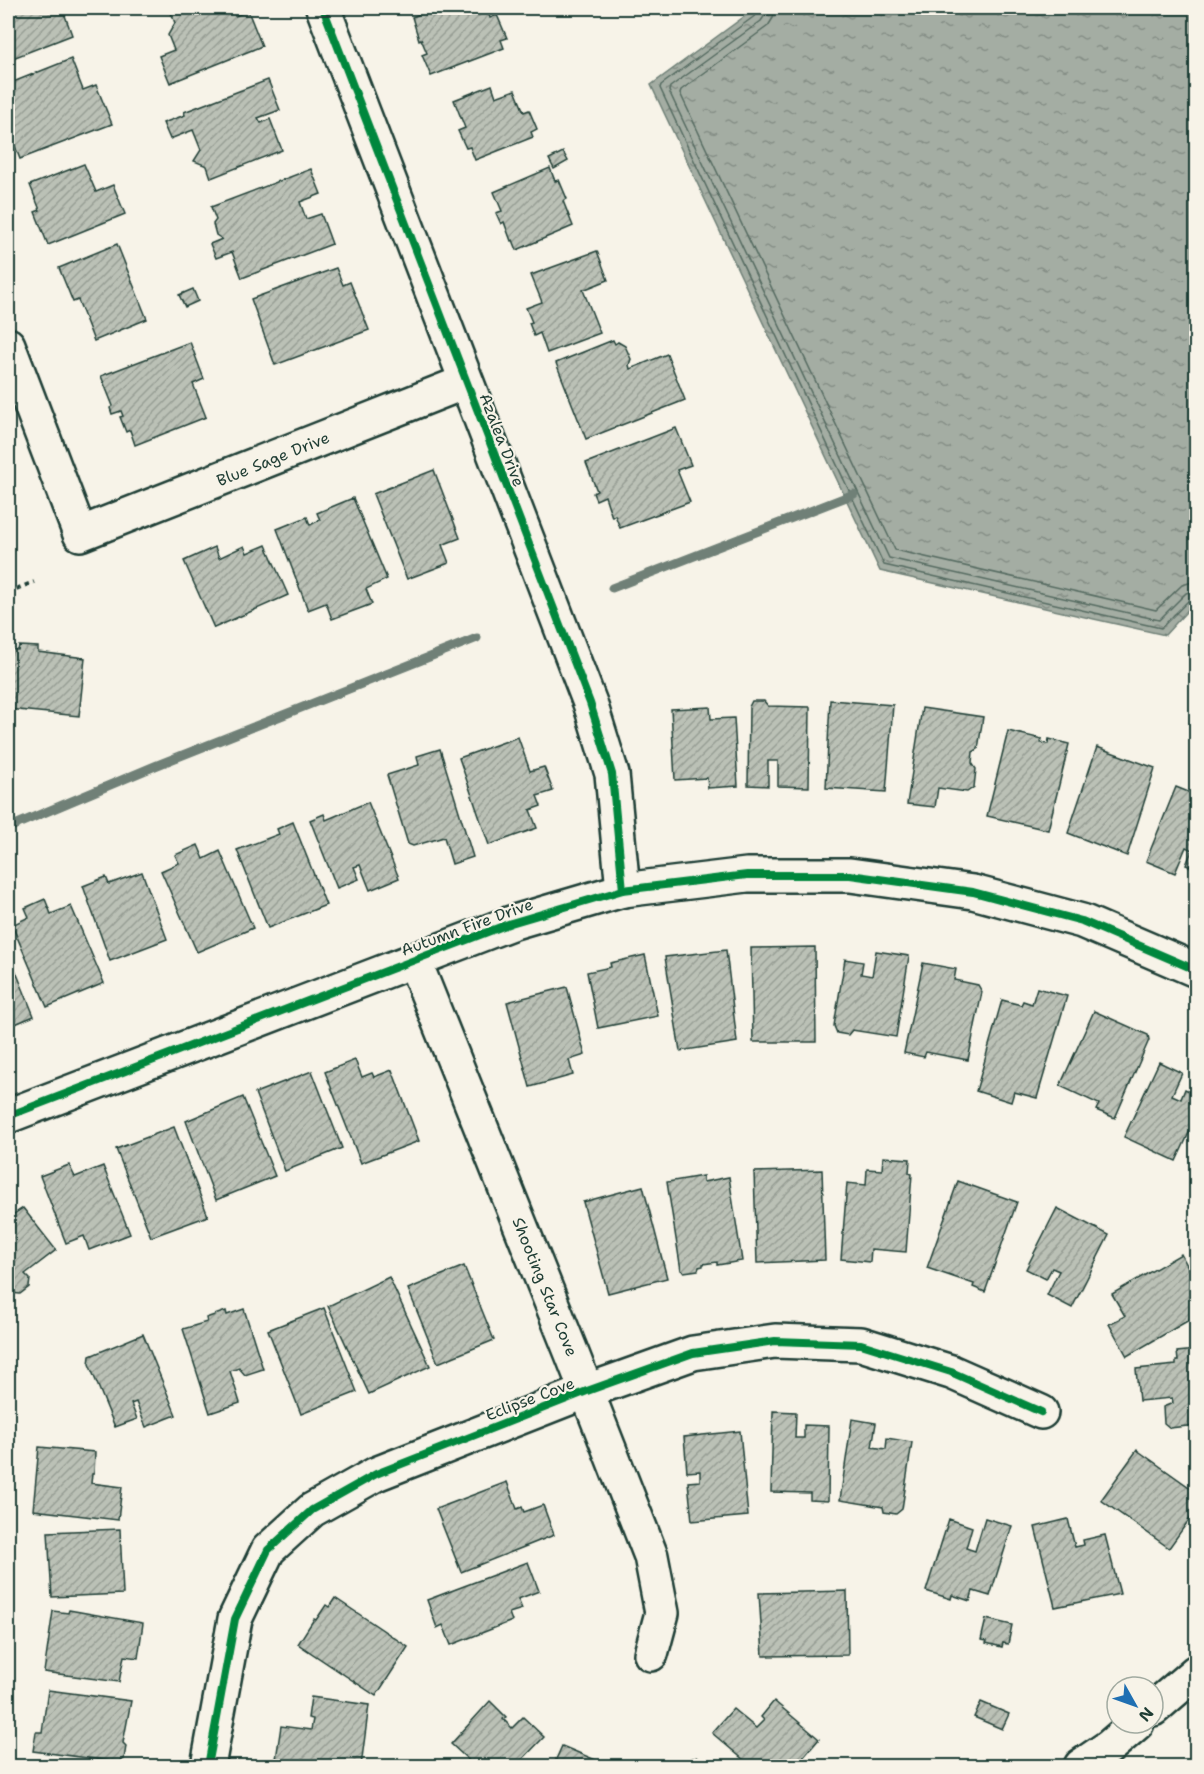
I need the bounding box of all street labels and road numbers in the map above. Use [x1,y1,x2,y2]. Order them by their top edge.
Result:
street label: Azalea Drive [475,390,529,490]
street label: Blue Sage Drive [213,427,333,491]
street label: Autumn Fire Drive [398,893,536,961]
street label: Shooting Star Cove [508,1214,582,1360]
street label: Eclipse Cove [482,1372,578,1426]

